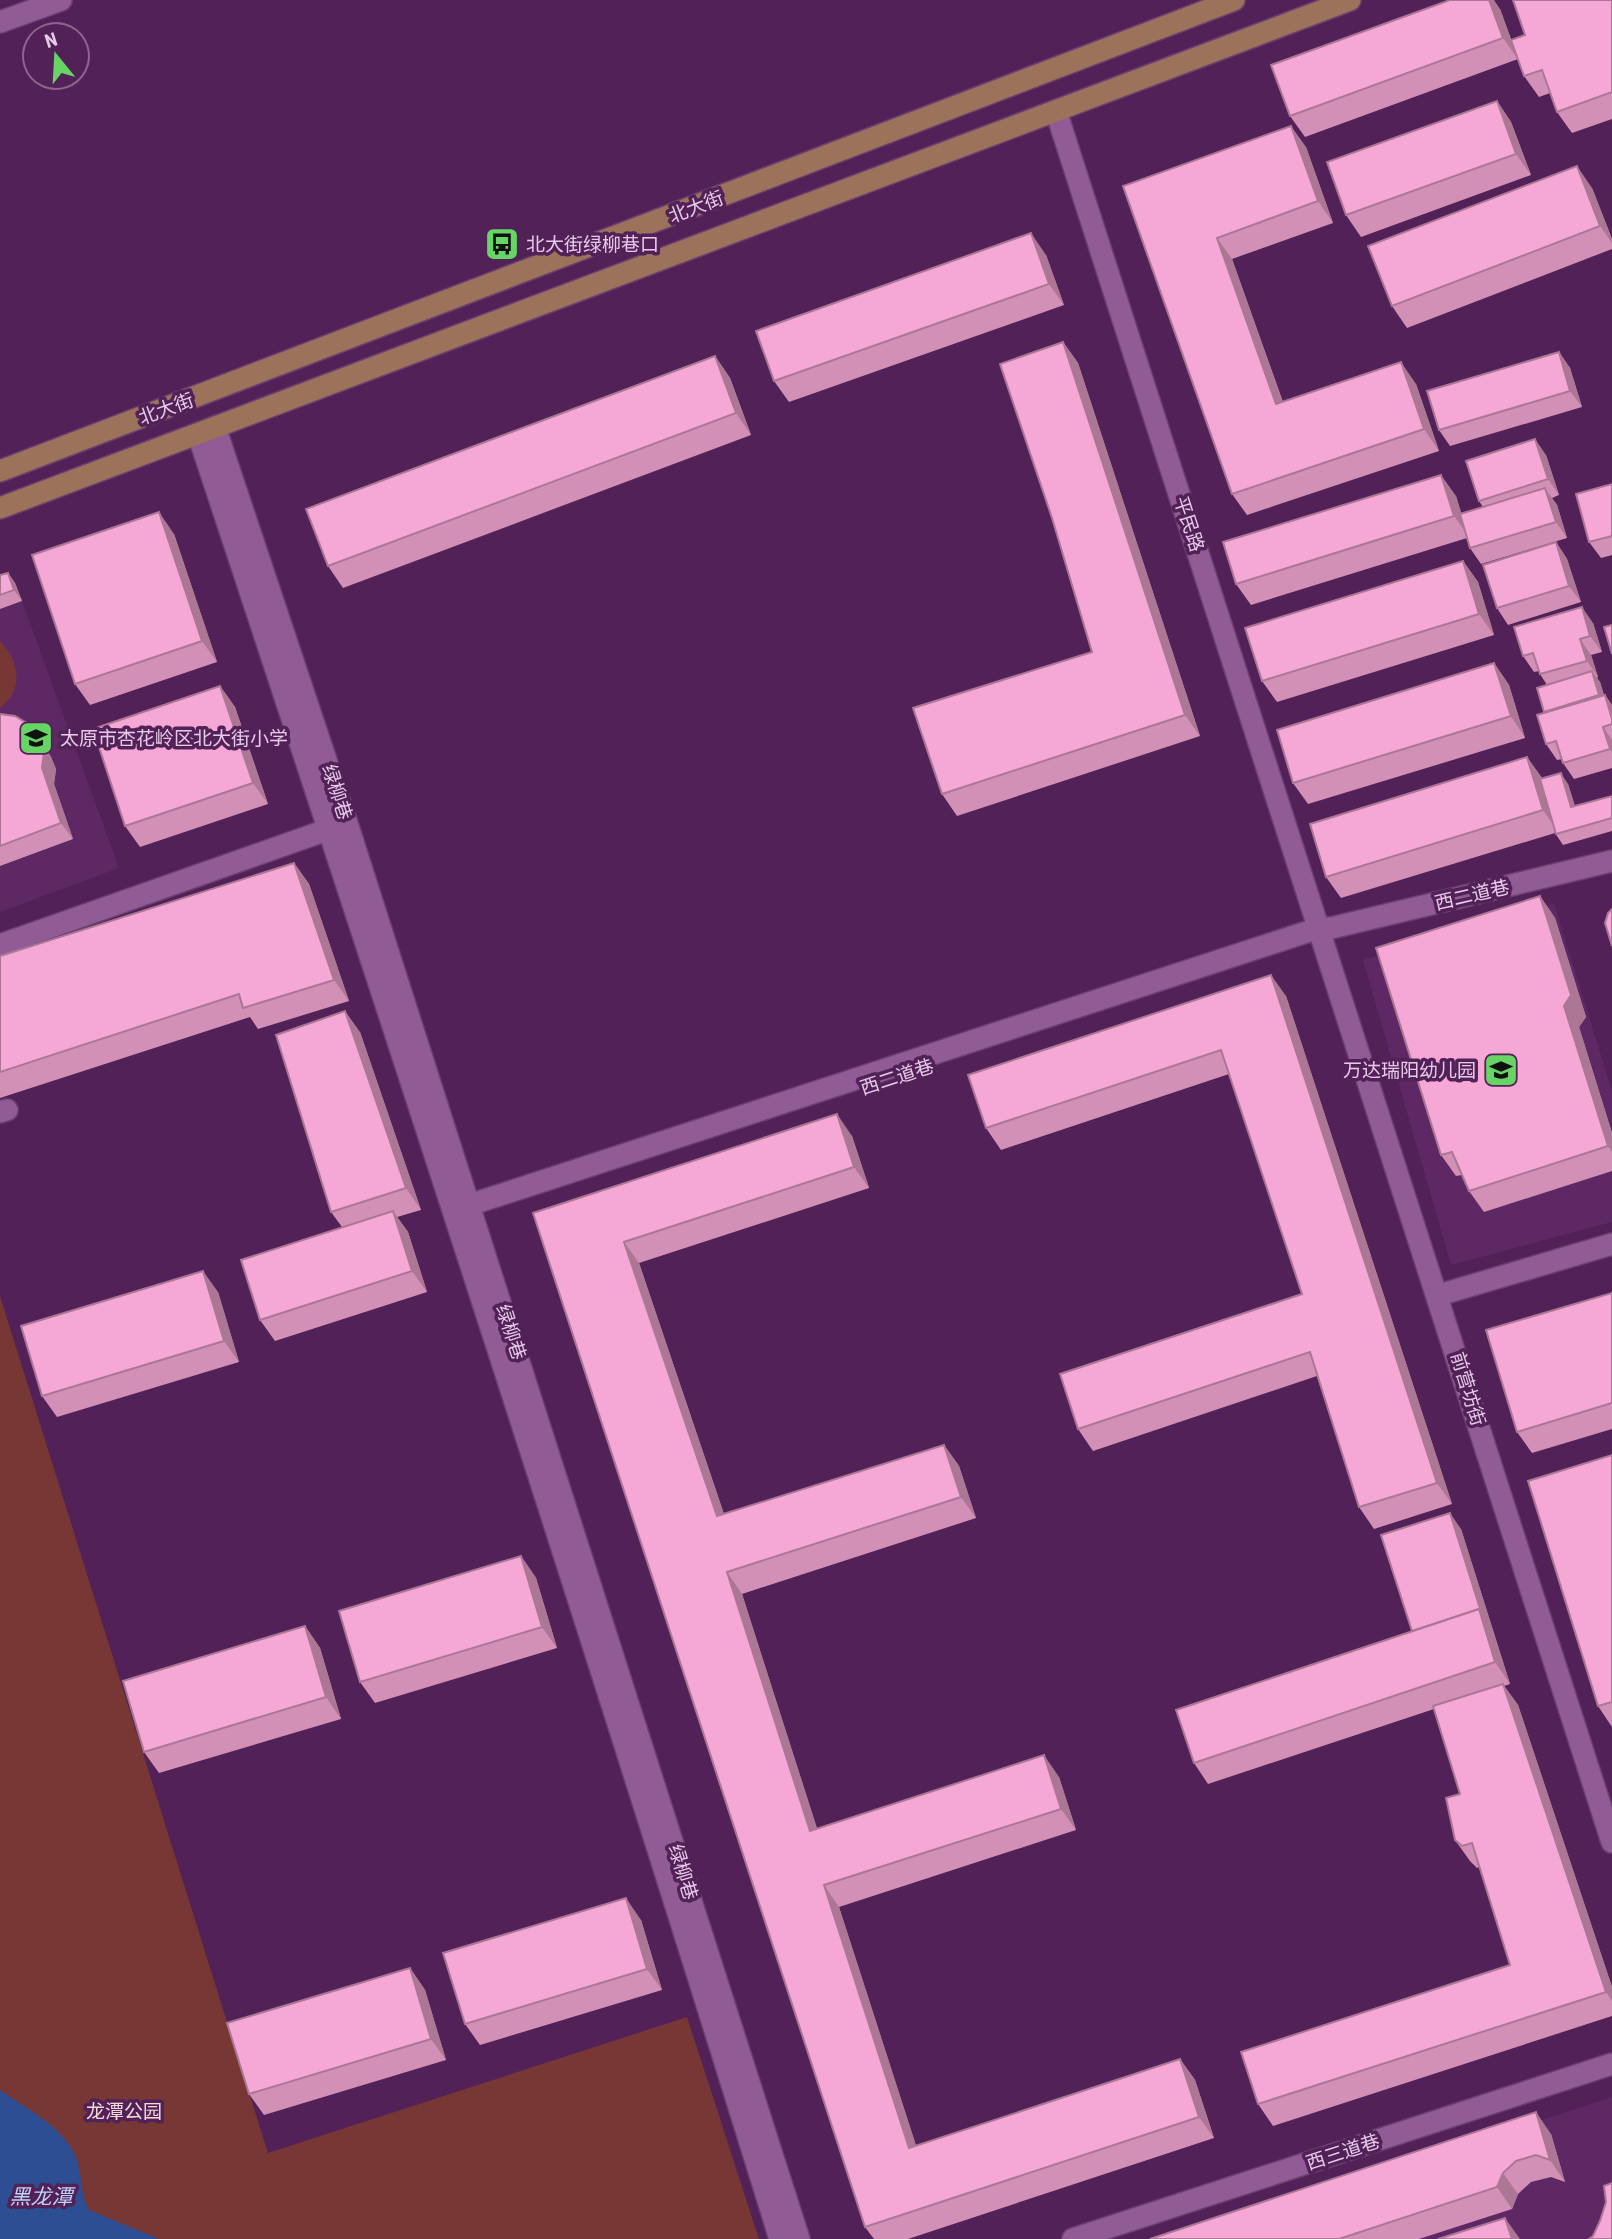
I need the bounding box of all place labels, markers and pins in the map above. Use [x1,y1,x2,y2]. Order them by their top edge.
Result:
bus stop icon: 北大街绿柳巷口 [483,225,521,263]
place label: 北大街绿柳巷口 [526,233,659,256]
school or university icon: 太原市杏花岭区北大街小学 [17,719,55,757]
place label: 太原市杏花岭区北大街小学 [60,727,288,750]
school or university icon: 万达瑞阳幼儿园 [1482,1051,1520,1089]
place label: 万达瑞阳幼儿园 [1343,1059,1476,1082]

